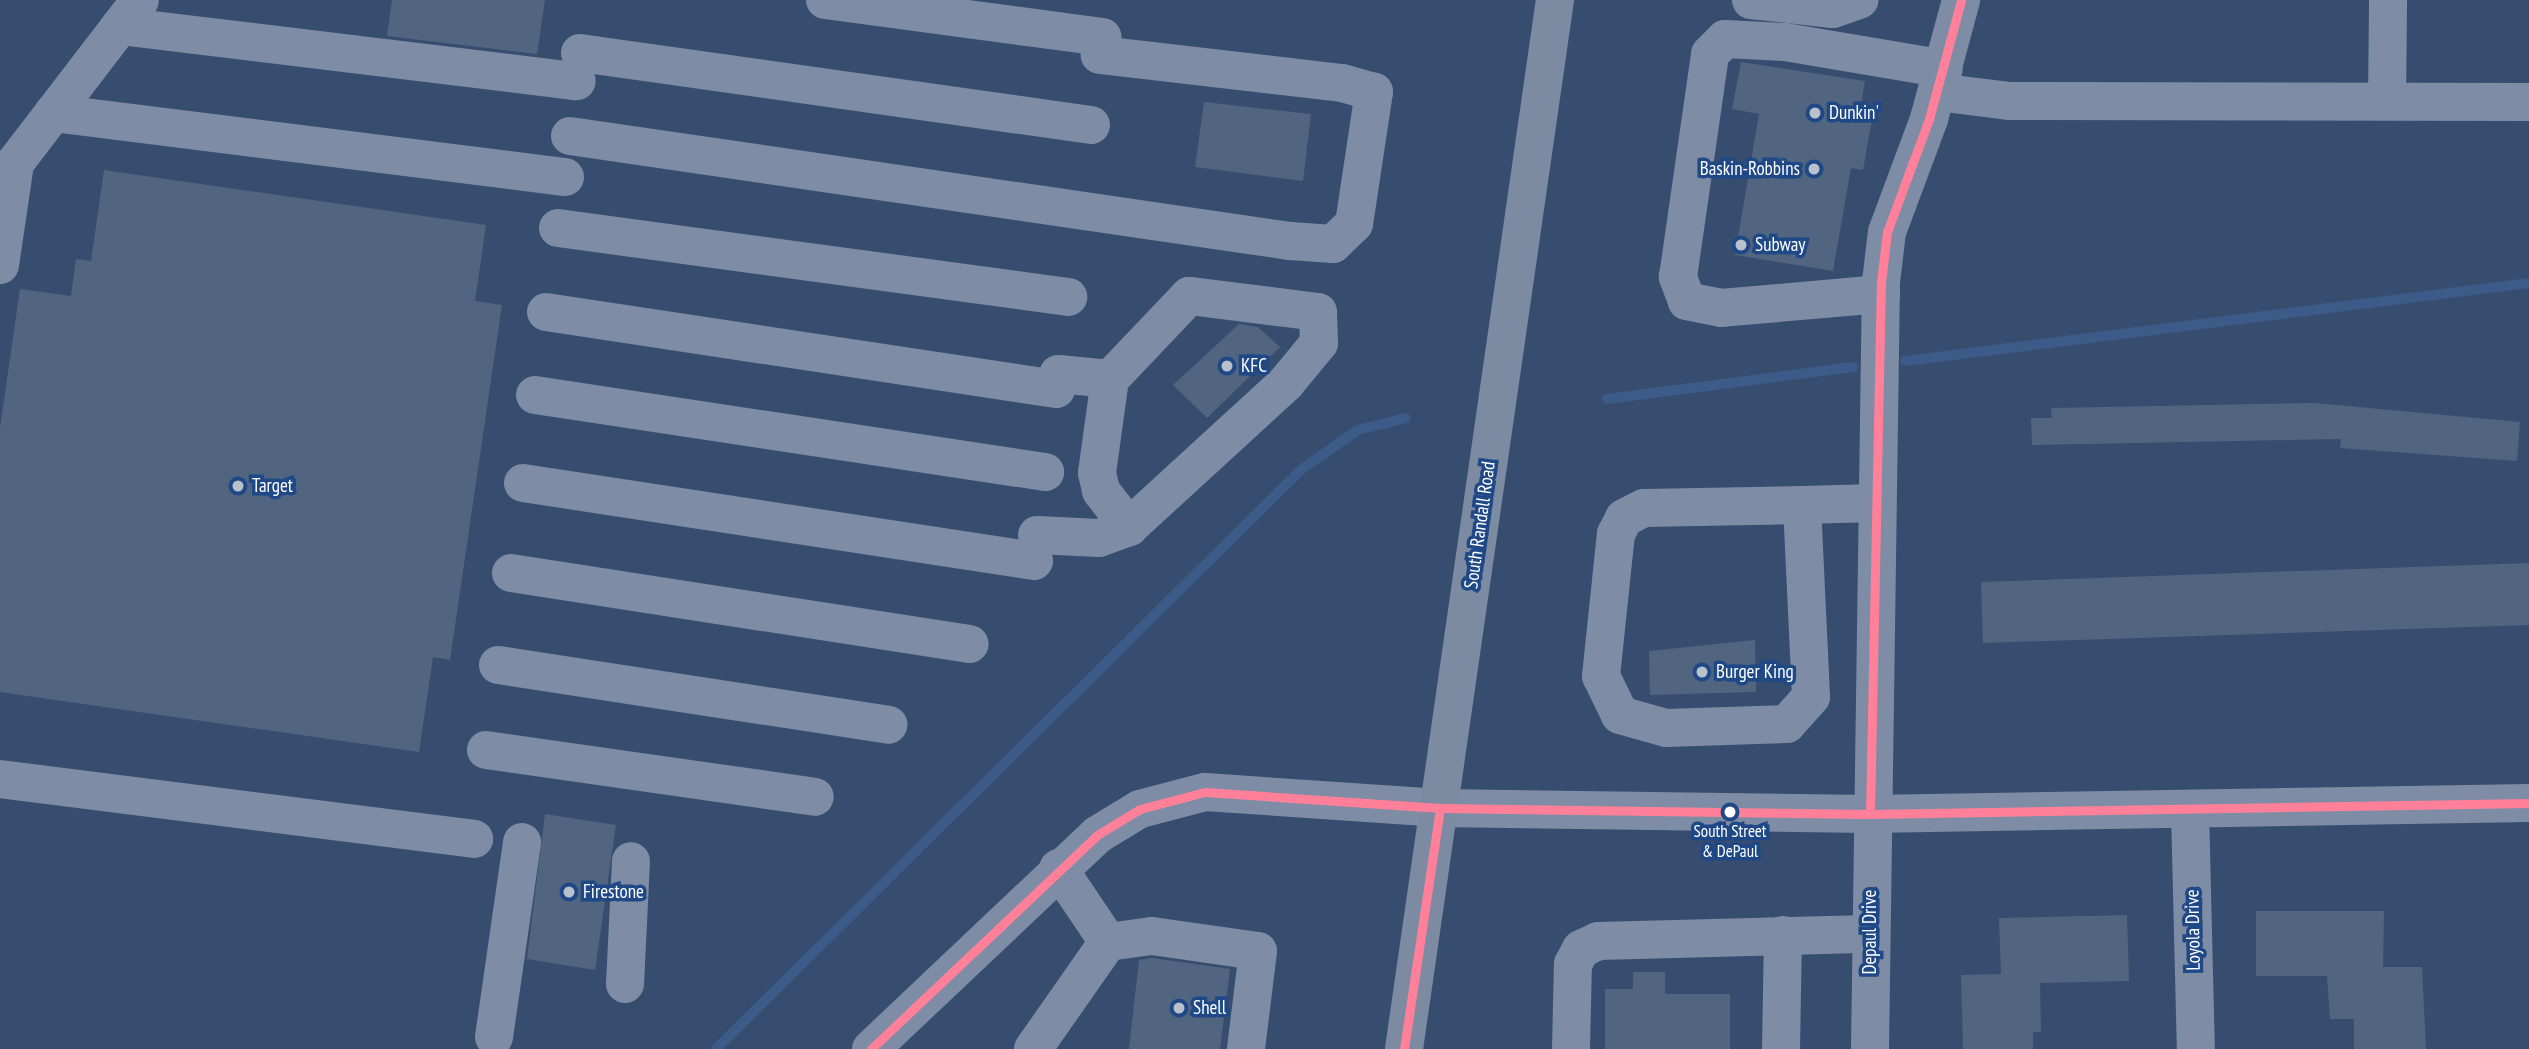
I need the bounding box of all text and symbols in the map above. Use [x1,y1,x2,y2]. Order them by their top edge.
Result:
place label: Dunkin' [1829,102,1879,124]
marker: Dunkin' [1807,105,1823,121]
place label: Baskin-Robbins [1700,158,1800,180]
marker: Baskin-Robbins [1806,161,1822,177]
place label: Subway [1755,234,1805,256]
marker: Subway [1733,237,1749,253]
place label: KFC [1241,355,1267,377]
marker: KFC [1219,358,1235,374]
street label: South Randall Road [1460,460,1500,590]
place label: Target [252,475,293,497]
marker: Target [230,478,246,494]
place label: Burger King [1716,661,1794,683]
marker: Burger King [1694,664,1710,680]
marker: South Street & DePaul [1723,805,1737,819]
place label: South Street & DePaul [1694,822,1766,862]
place label: Firestone [583,881,644,903]
marker: Firestone [561,884,577,900]
street label: Loyola Drive [2181,889,2205,971]
street label: Depaul Drive [1859,890,1881,974]
place label: Shell [1193,997,1226,1019]
marker: Shell [1171,1000,1187,1016]

